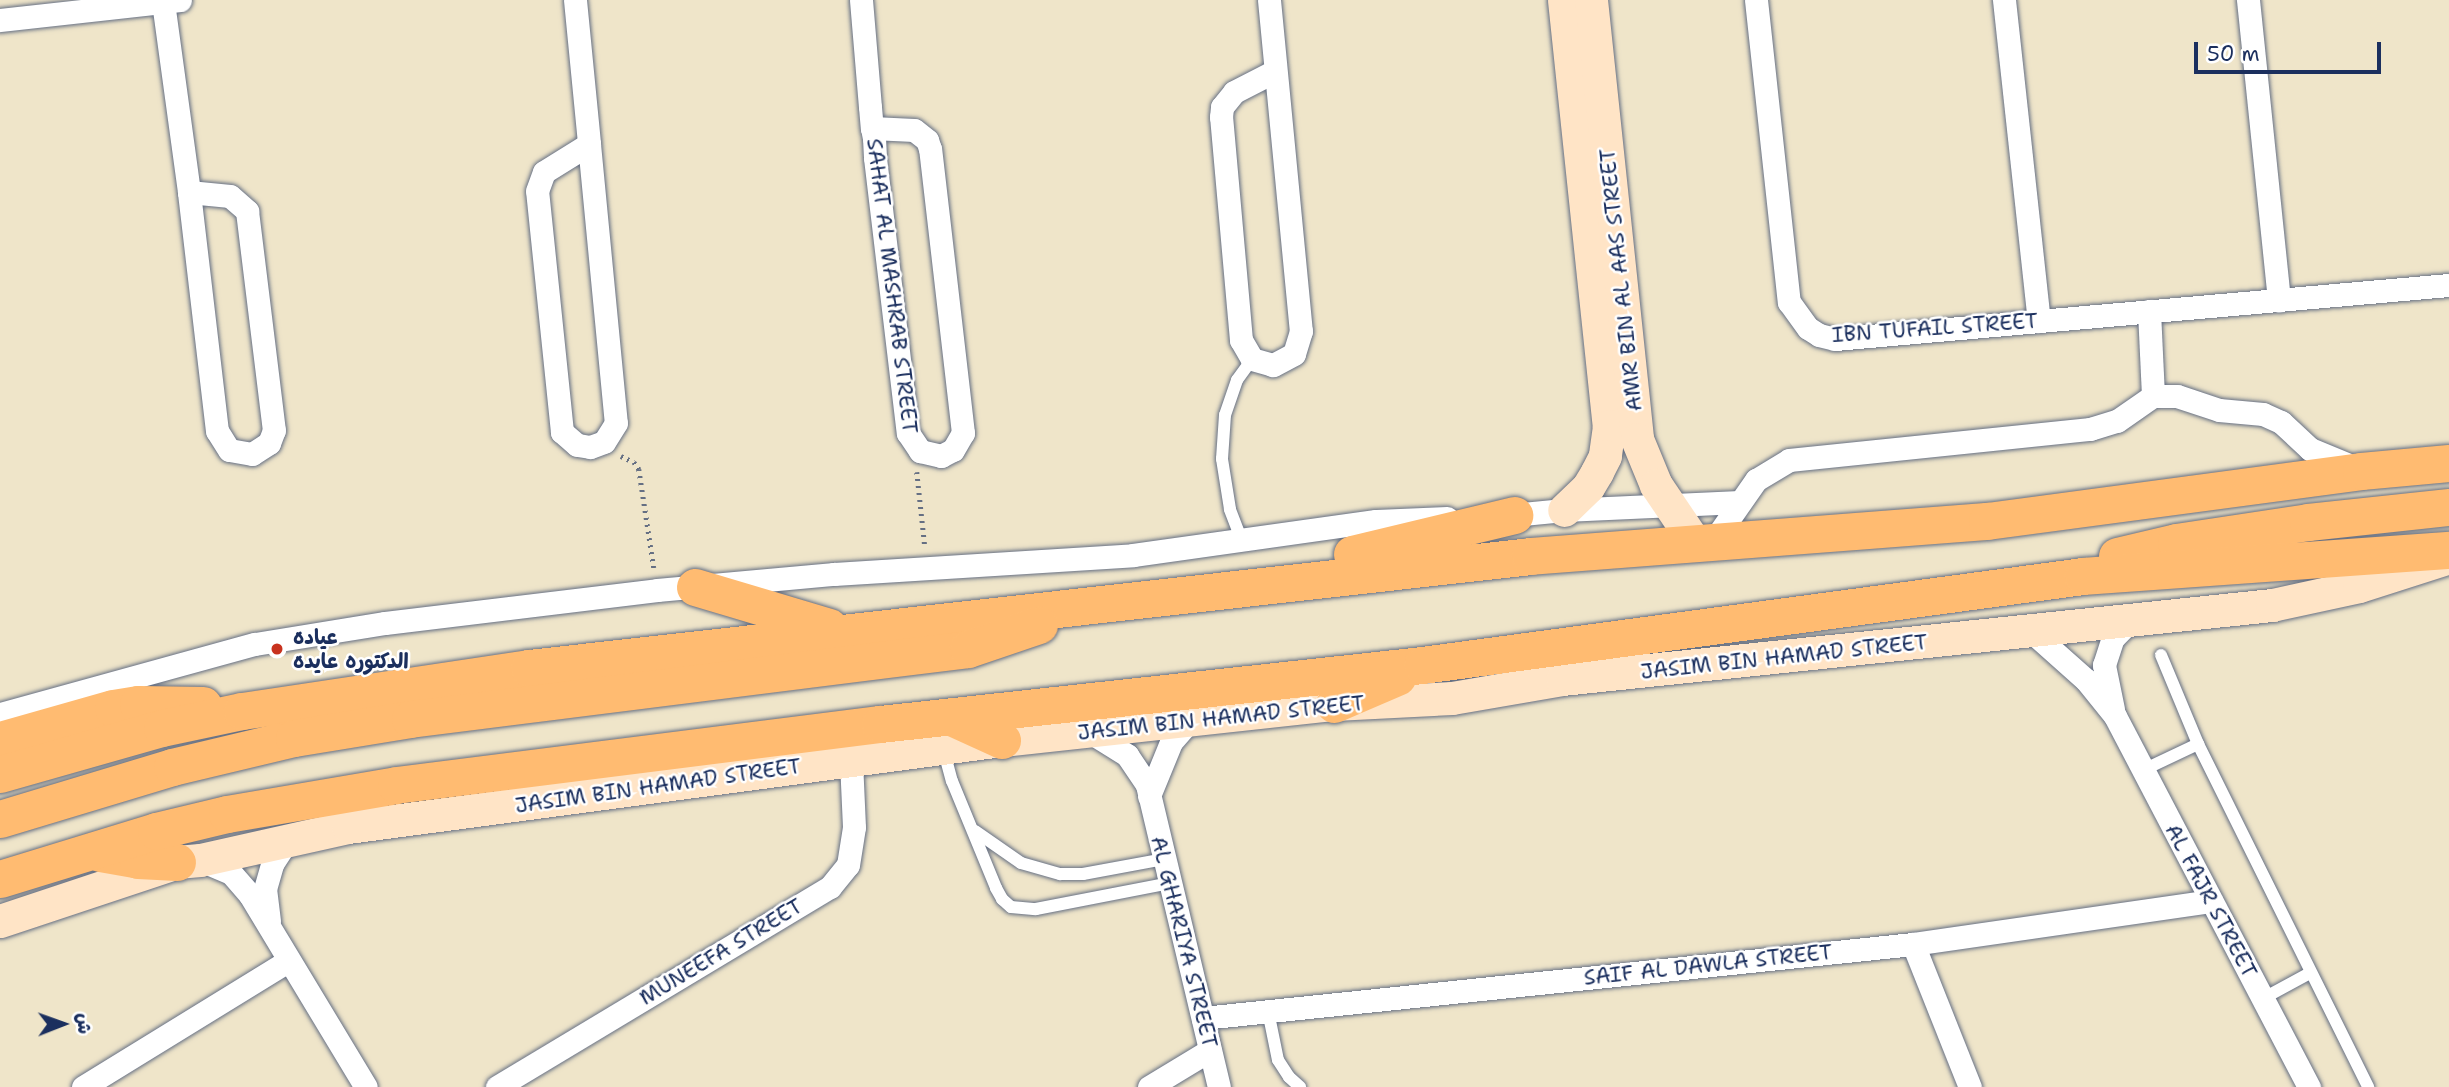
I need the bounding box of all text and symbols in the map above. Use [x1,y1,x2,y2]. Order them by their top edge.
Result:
scale bar [2197,28,2384,72]
text: 50 m [2207,40,2260,68]
street label: SAHAT AL MASHRAB STREET [861,137,923,435]
street label: AMR BIN AL AAS STREET [1595,147,1647,413]
street label: IBN TUFAIL STREET [1831,308,2039,348]
place label: عياده الدكتوره عايده [293,624,409,674]
street label: JASIM BIN HAMAD STREET [1639,629,1929,685]
marker: عياده الدكتوره عايده [267,639,287,659]
street label: JASIM BIN HAMAD STREET [1076,690,1366,746]
street label: JASIM BIN HAMAD STREET [513,753,803,819]
street label: AL FAJR STREET [2160,820,2262,982]
street label: AL GHARIYA STREET [1145,833,1223,1051]
street label: MUNEEFA STREET [635,893,807,1011]
street label: SAIF AL DAWLA STREET [1583,939,1833,991]
north arrow [28,989,98,1059]
text: ش [72,1013,97,1034]

